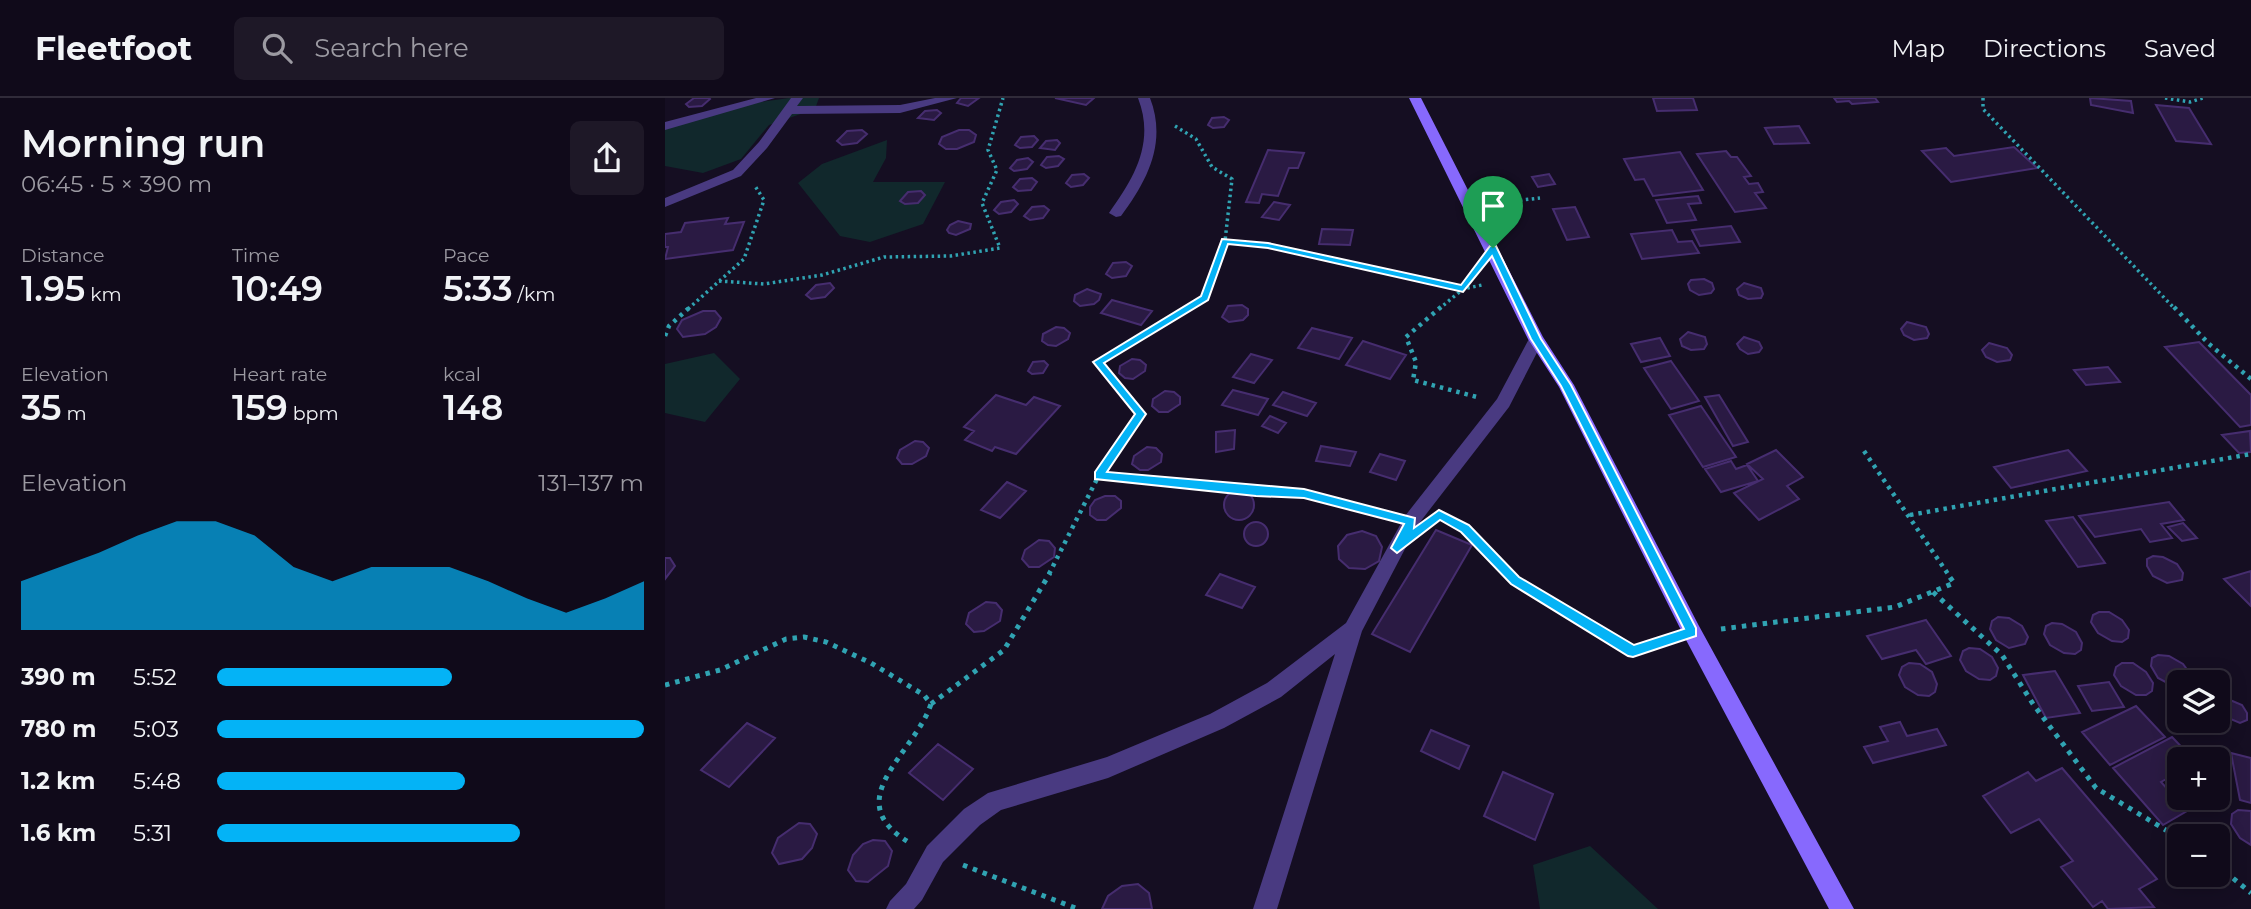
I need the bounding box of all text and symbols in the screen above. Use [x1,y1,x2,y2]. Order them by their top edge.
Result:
search box [234,17,724,80]
text: Fleetfoot [35,28,192,68]
icon: search [258,29,296,67]
text: Search here [314,32,469,64]
text: Map [1892,34,1945,63]
text: Directions [1983,34,2106,63]
text: Saved [2144,34,2216,63]
text: Morning run [21,120,265,167]
button: share [570,121,644,195]
text: 06:45 · 5 × 390 m [21,170,212,198]
pin [1463,176,1523,248]
icon: arrive [1474,187,1512,225]
text: Distance [21,244,104,267]
text: Time [232,244,280,267]
text: Pace [443,244,490,267]
text: 1.95 [21,267,85,310]
text: 10:49 [232,267,323,310]
text: 5:33 [443,267,513,310]
text: km [85,283,122,306]
text: /km [513,283,555,306]
text: Elevation [21,363,109,386]
text: Heart rate [232,363,327,386]
text: kcal [443,363,481,386]
text: 35 [21,386,61,429]
text: 159 [232,386,288,429]
text: 148 [443,386,503,429]
text: m [61,402,87,425]
text: bpm [288,402,339,425]
text: Elevation [21,469,127,497]
text: 131–137 m [538,469,644,497]
text: 390 m [21,663,96,691]
text: 5:52 [133,663,177,691]
map controls [2167,670,2230,887]
button: layers [2167,670,2230,733]
text: 780 m [21,715,96,743]
text: 5:03 [133,715,179,743]
button: + [2167,747,2230,810]
text: 1.2 km [21,767,95,795]
text: 5:48 [133,767,181,795]
text: 1.6 km [21,819,96,847]
text: 5:31 [133,819,172,847]
button: − [2167,824,2230,887]

